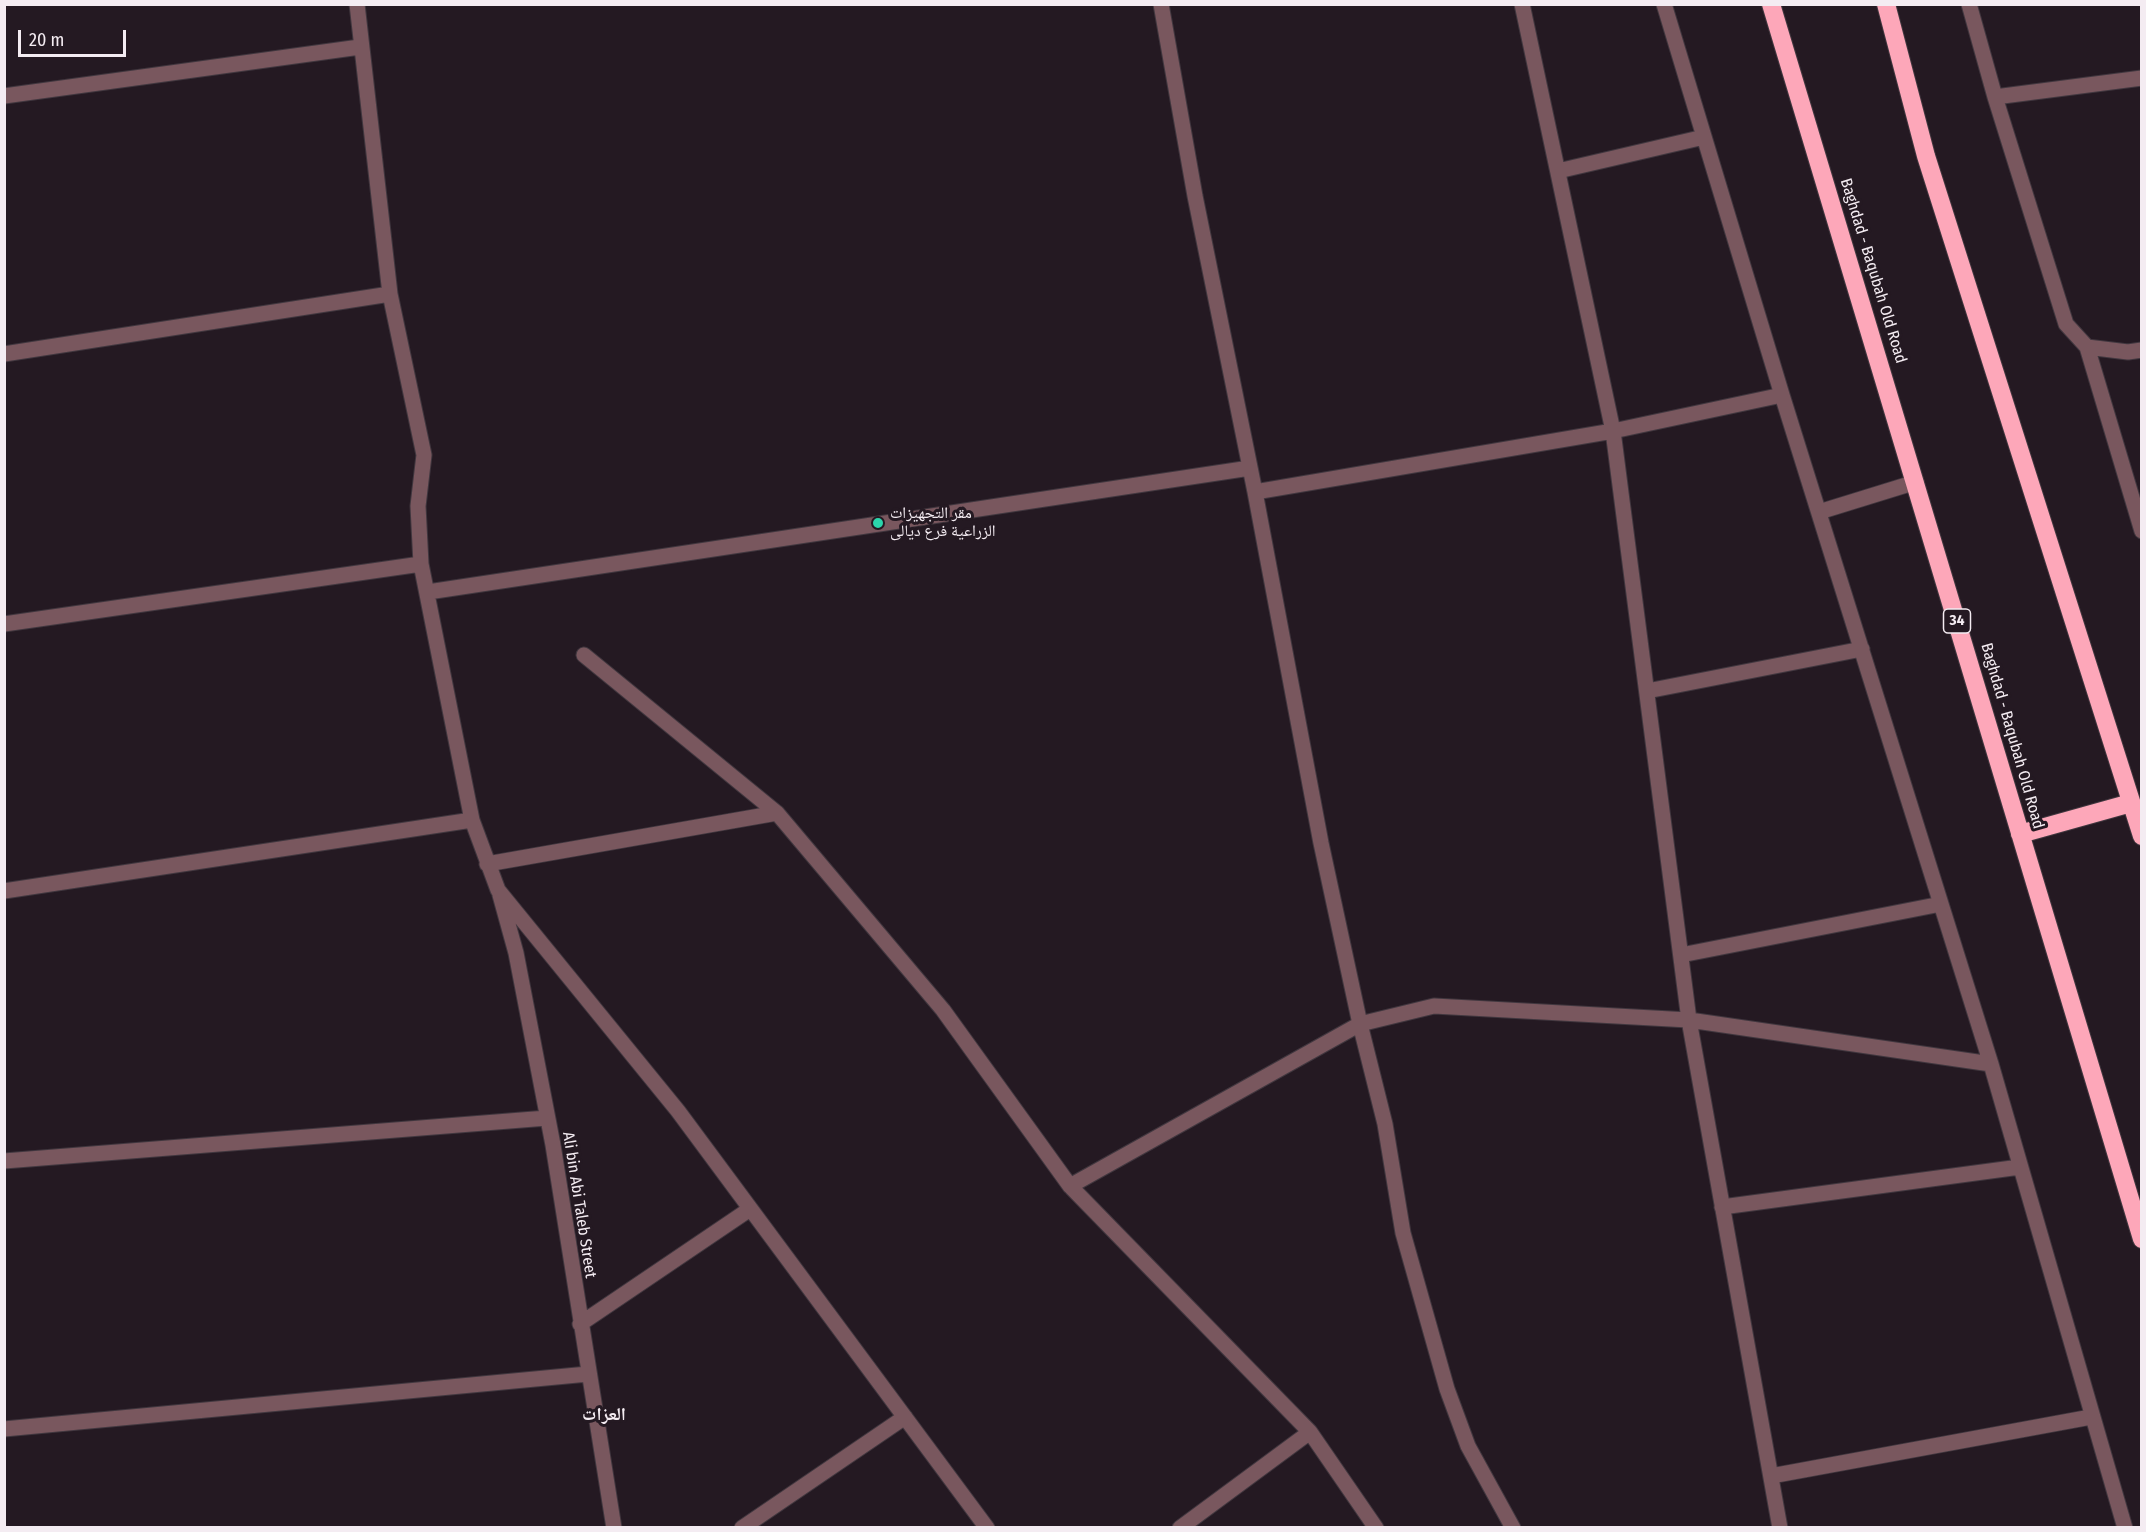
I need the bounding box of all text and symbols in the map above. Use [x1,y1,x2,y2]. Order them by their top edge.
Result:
scale bar [21,18,129,56]
text: 20 m [29,29,64,51]
street label: Baghdad - Baqubah Old Road [1836,176,1910,366]
place label: مقر التجهيزات الزراعية فرع ديالى [890,504,996,542]
marker: مقر التجهيزات الزراعية فرع ديالى [871,516,885,530]
road number: 34 [1944,609,1970,633]
street label: Baghdad - Baqubah Old Road [1976,641,2048,831]
street label: Ali bin Abi Taleb Street [558,1130,600,1280]
district label: العزات [582,1404,626,1426]

